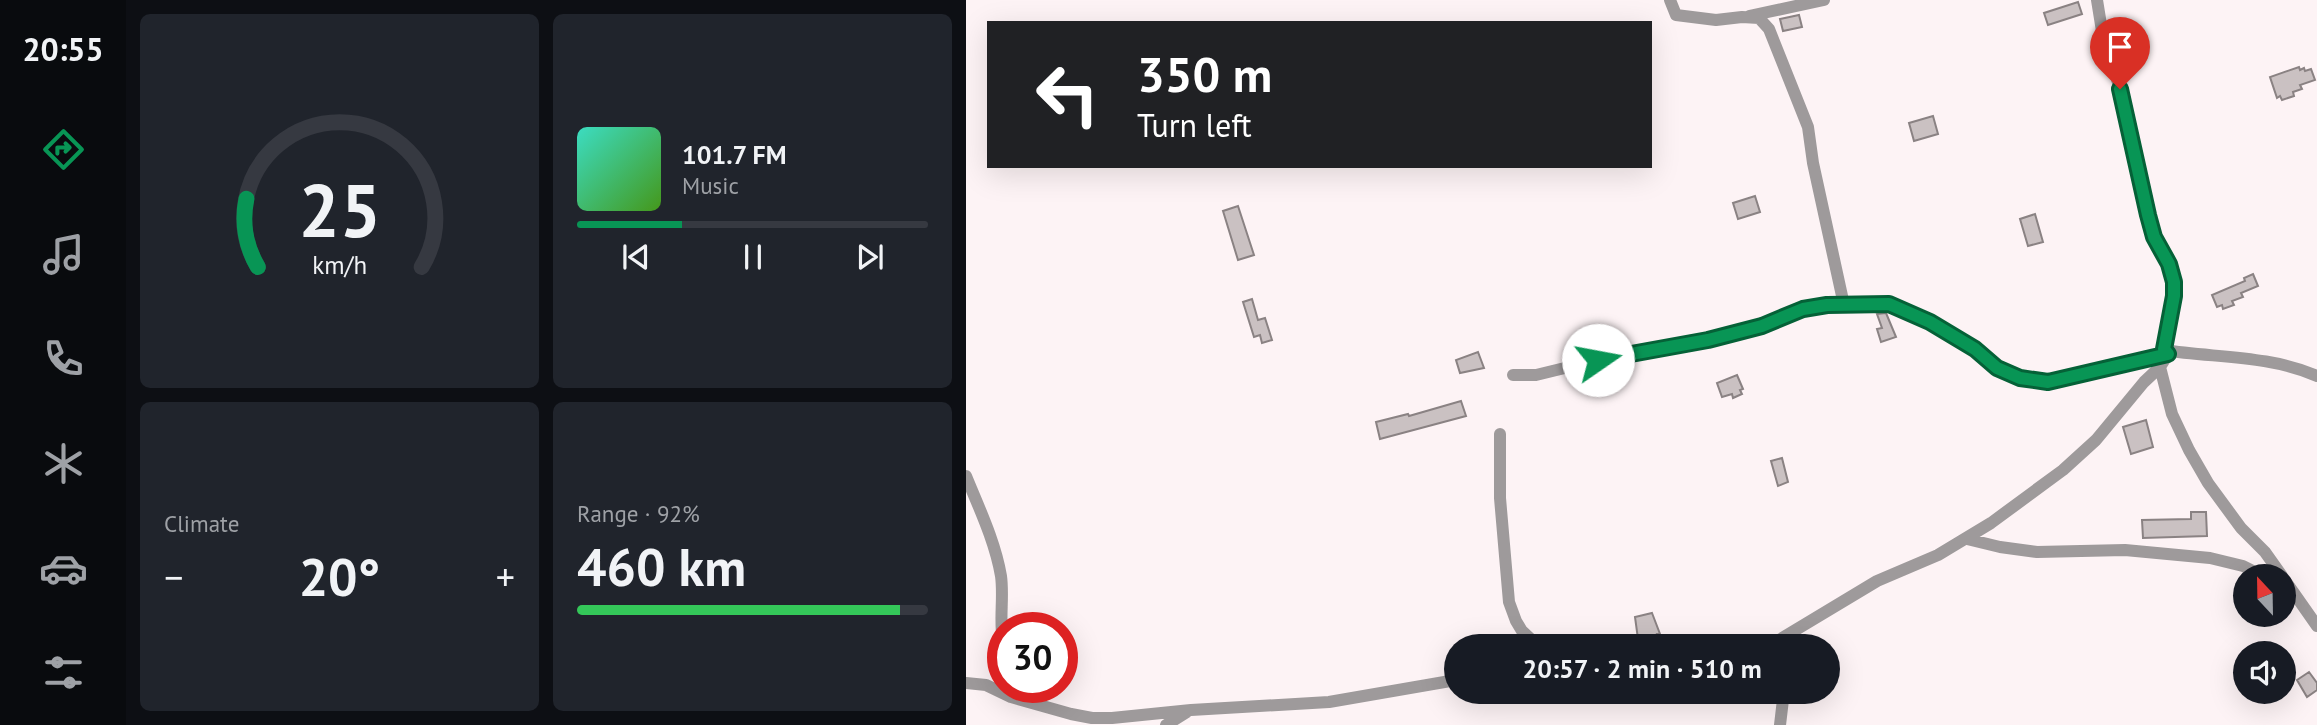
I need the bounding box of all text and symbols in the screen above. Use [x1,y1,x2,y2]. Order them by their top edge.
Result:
pin [2090,17,2150,89]
text: 20:55 [22,28,104,70]
icon: arrive [2101,28,2139,66]
text: 350 m [1137,42,1272,106]
icon: left [1022,49,1113,140]
text: Turn left [1137,104,1252,146]
icon: directions [39,125,88,174]
text: 101.7 FM [682,138,787,171]
text: 25 [298,164,381,258]
text: Music [682,171,739,200]
icon: music [39,230,88,279]
icon: previous [617,238,655,276]
icon: pause [734,238,772,276]
icon: next [851,238,889,276]
text: km/h [312,249,367,281]
position arrow [1561,323,1635,397]
icon: phone [39,334,88,383]
icon: climate [39,439,88,488]
text: Range · 92% [577,499,700,528]
text: Climate [164,509,239,538]
text: 460 km [577,533,746,600]
text: 20° [299,543,380,610]
icon: car [39,544,88,593]
text: − [164,552,183,601]
text: + [496,552,515,601]
north arrow [2233,564,2296,626]
map controls [2233,564,2296,704]
speed limit sign: 30 [987,612,1078,703]
button: sound [2233,641,2296,704]
icon: filters [39,648,88,697]
text: 20:57 · 2 min · 510 m [1522,652,1762,685]

